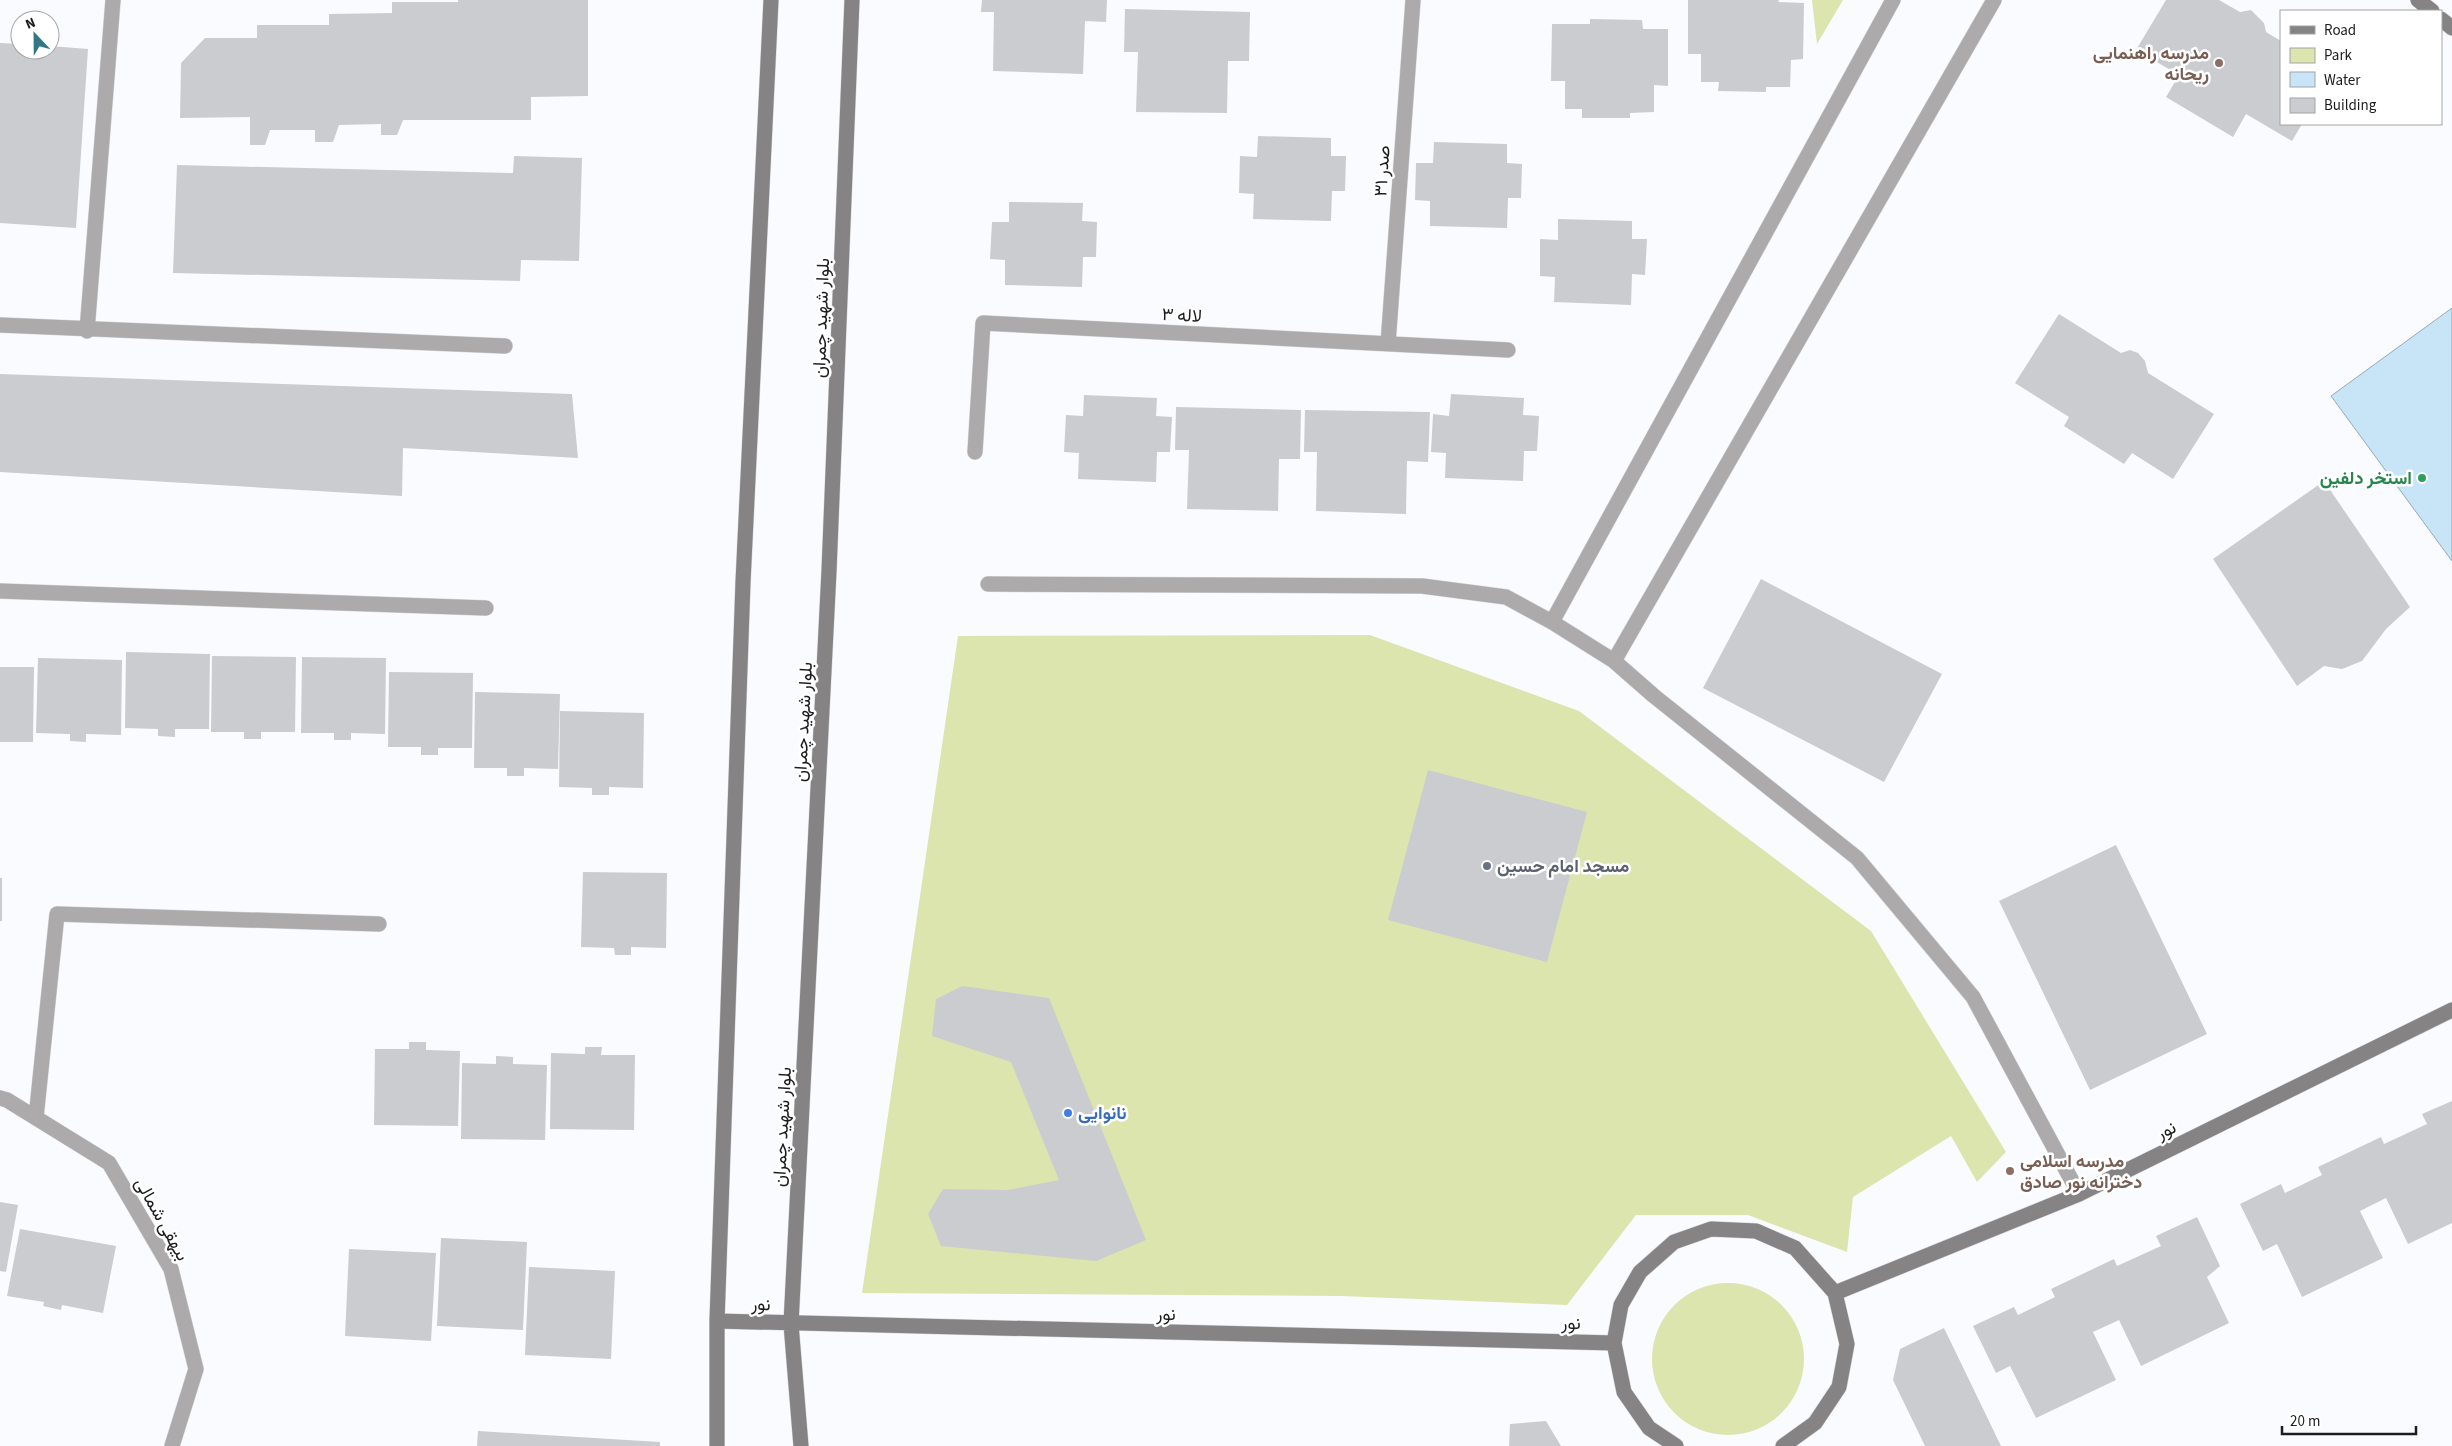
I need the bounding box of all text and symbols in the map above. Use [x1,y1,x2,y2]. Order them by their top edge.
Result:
north arrow [10,10,60,60]
legend [2280,10,2442,125]
text: N [22,13,39,35]
text: Road [2324,20,2356,41]
place label: مدرسه راهنمایی ریحانه [2093,41,2209,87]
text: Park [2324,45,2353,66]
marker: مدرسه راهنمایی ریحانه [2213,57,2225,69]
text: Water [2324,70,2361,91]
text: Building [2324,95,2377,116]
street label: صدر ۳۱ [1368,144,1397,198]
street label: بلوار شهید چمران [807,257,836,379]
street label: لاله ۳ [1161,302,1203,329]
place label: استخر دلفین [2320,466,2412,491]
marker: استخر دلفین [2416,472,2428,484]
street label: بلوار شهید چمران [788,661,819,783]
place label: مسجد امام‌ حسین [1497,854,1630,879]
marker: مسجد امام‌ حسین [1481,860,1493,872]
street label: بلوار شهید چمران [767,1066,798,1188]
place label: نانوایی [1078,1101,1126,1126]
marker: نانوایی [1062,1107,1074,1119]
street label: نور [2151,1115,2180,1146]
place label: مدرسه اسلامی دخترانه نور صادق [2020,1149,2142,1195]
marker: مدرسه اسلامی دخترانه نور صادق [2004,1165,2016,1177]
street label: بیهقی شمالی [128,1173,195,1266]
street label: نور [750,1292,771,1317]
street label: نور [1155,1302,1176,1327]
street label: نور [1560,1311,1581,1336]
scale bar [2282,1404,2416,1436]
text: 20 m [2290,1411,2320,1432]

